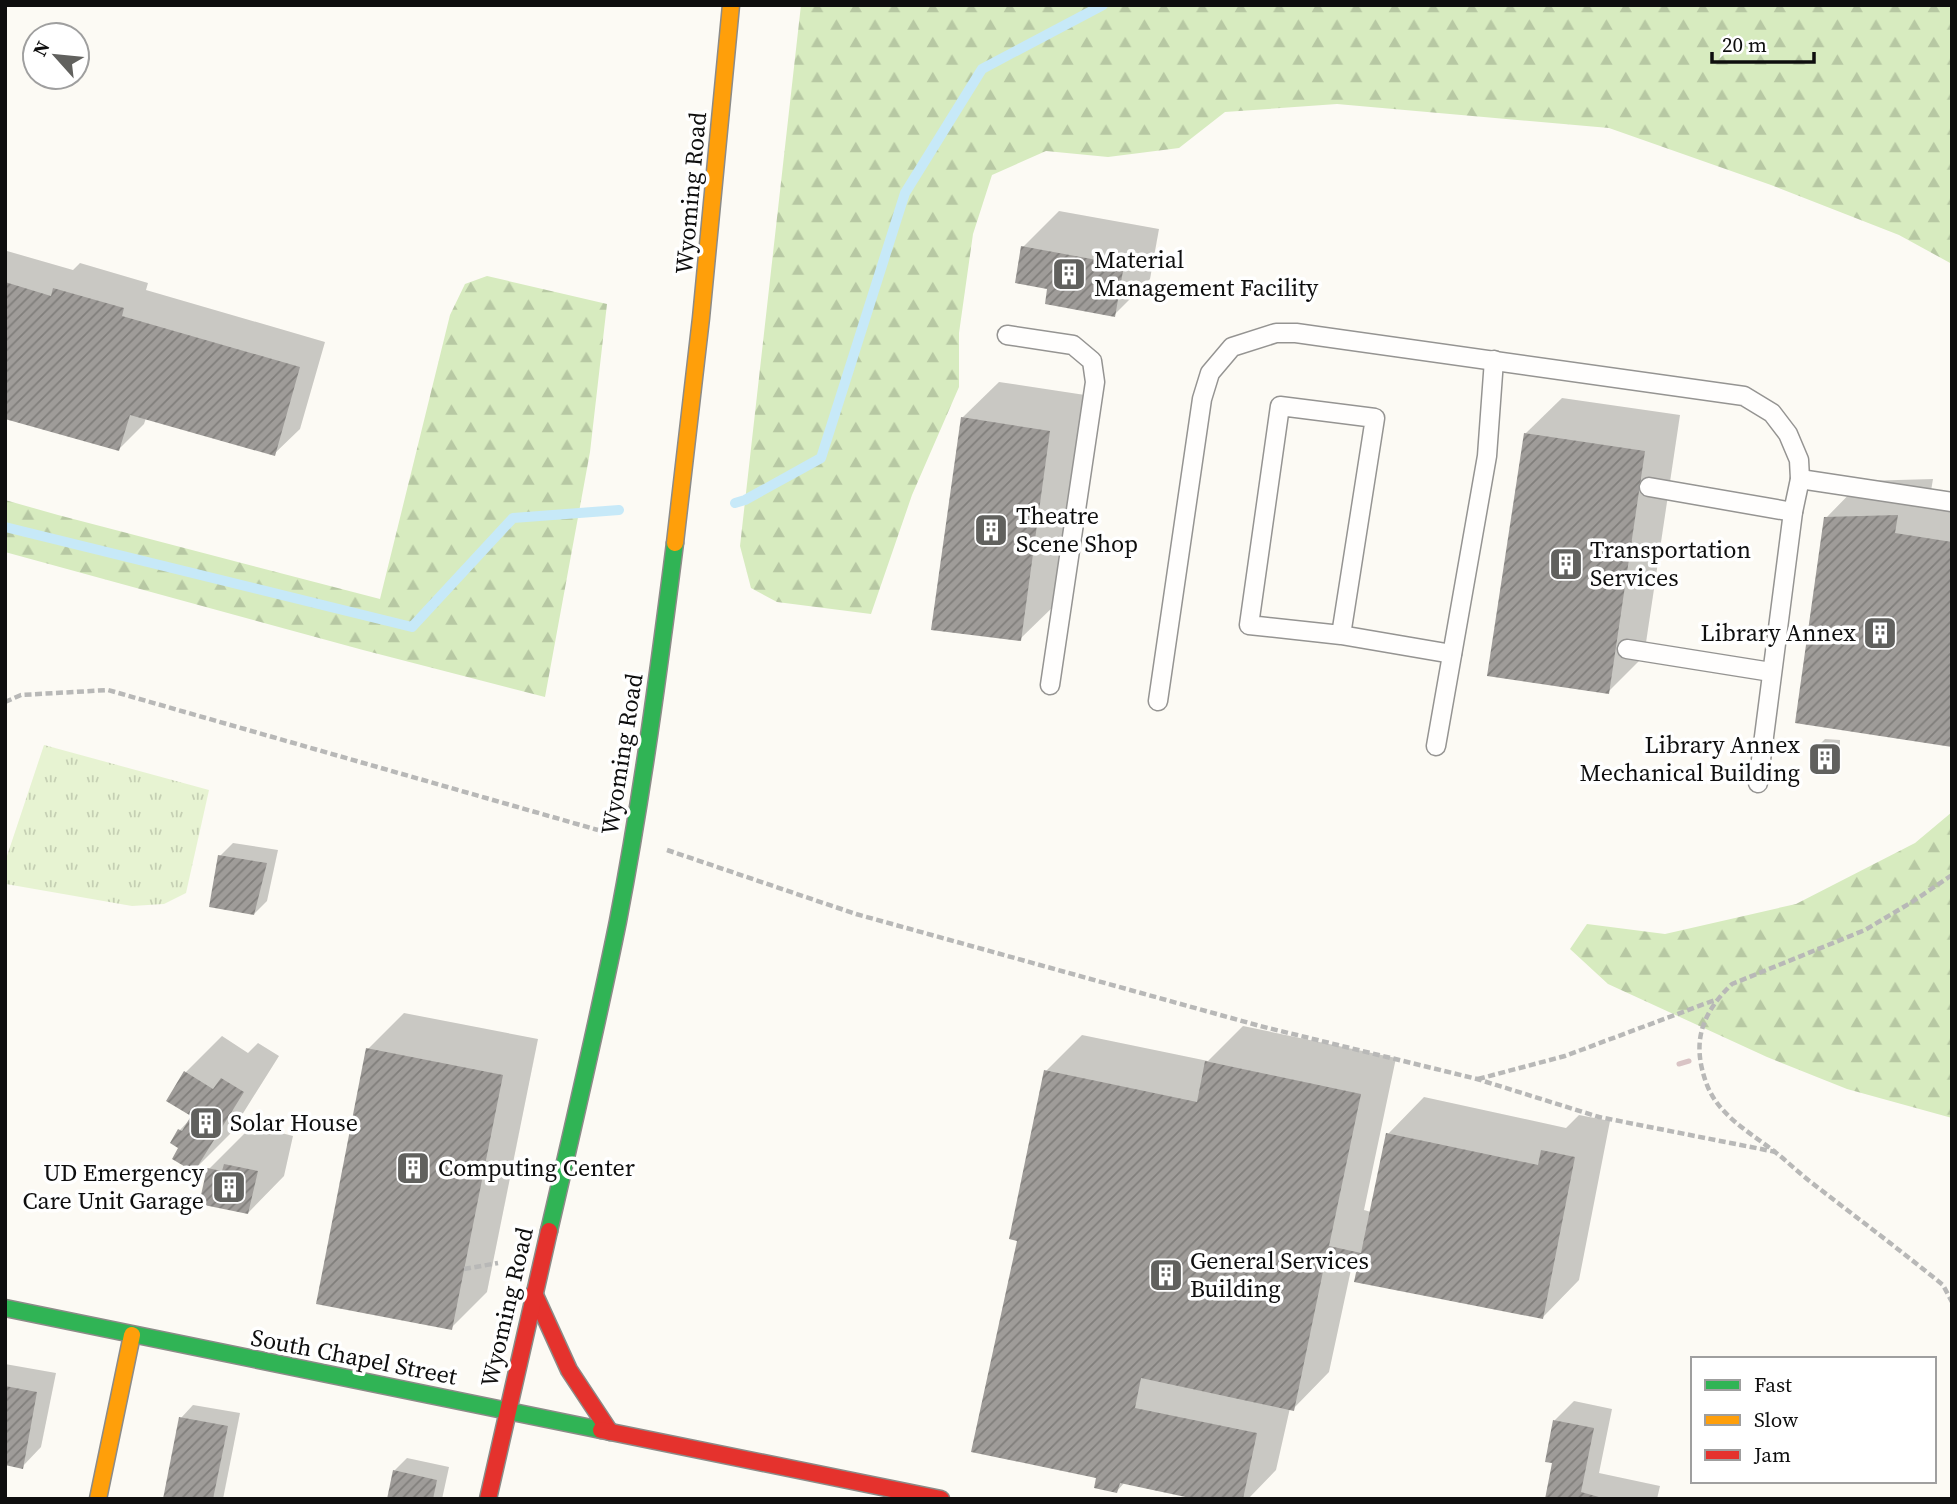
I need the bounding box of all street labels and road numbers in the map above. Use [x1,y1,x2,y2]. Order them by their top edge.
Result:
street label: Wyoming Road [667,110,714,276]
street label: Wyoming Road [592,671,651,837]
street label: Wyoming Road [472,1223,541,1390]
street label: South Chapel Street [248,1320,460,1393]

